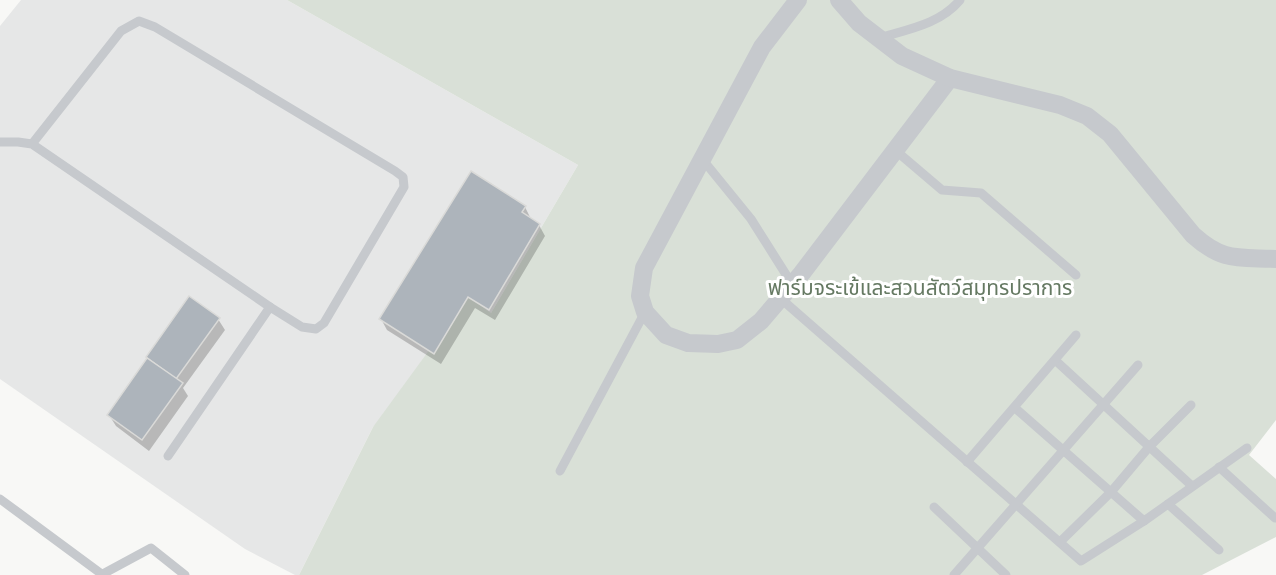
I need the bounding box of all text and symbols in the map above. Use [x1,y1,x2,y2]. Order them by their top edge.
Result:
park label: ฟาร์มจระเข้และสวนสัตว์สมุทรปราการ [768,274,1072,301]

